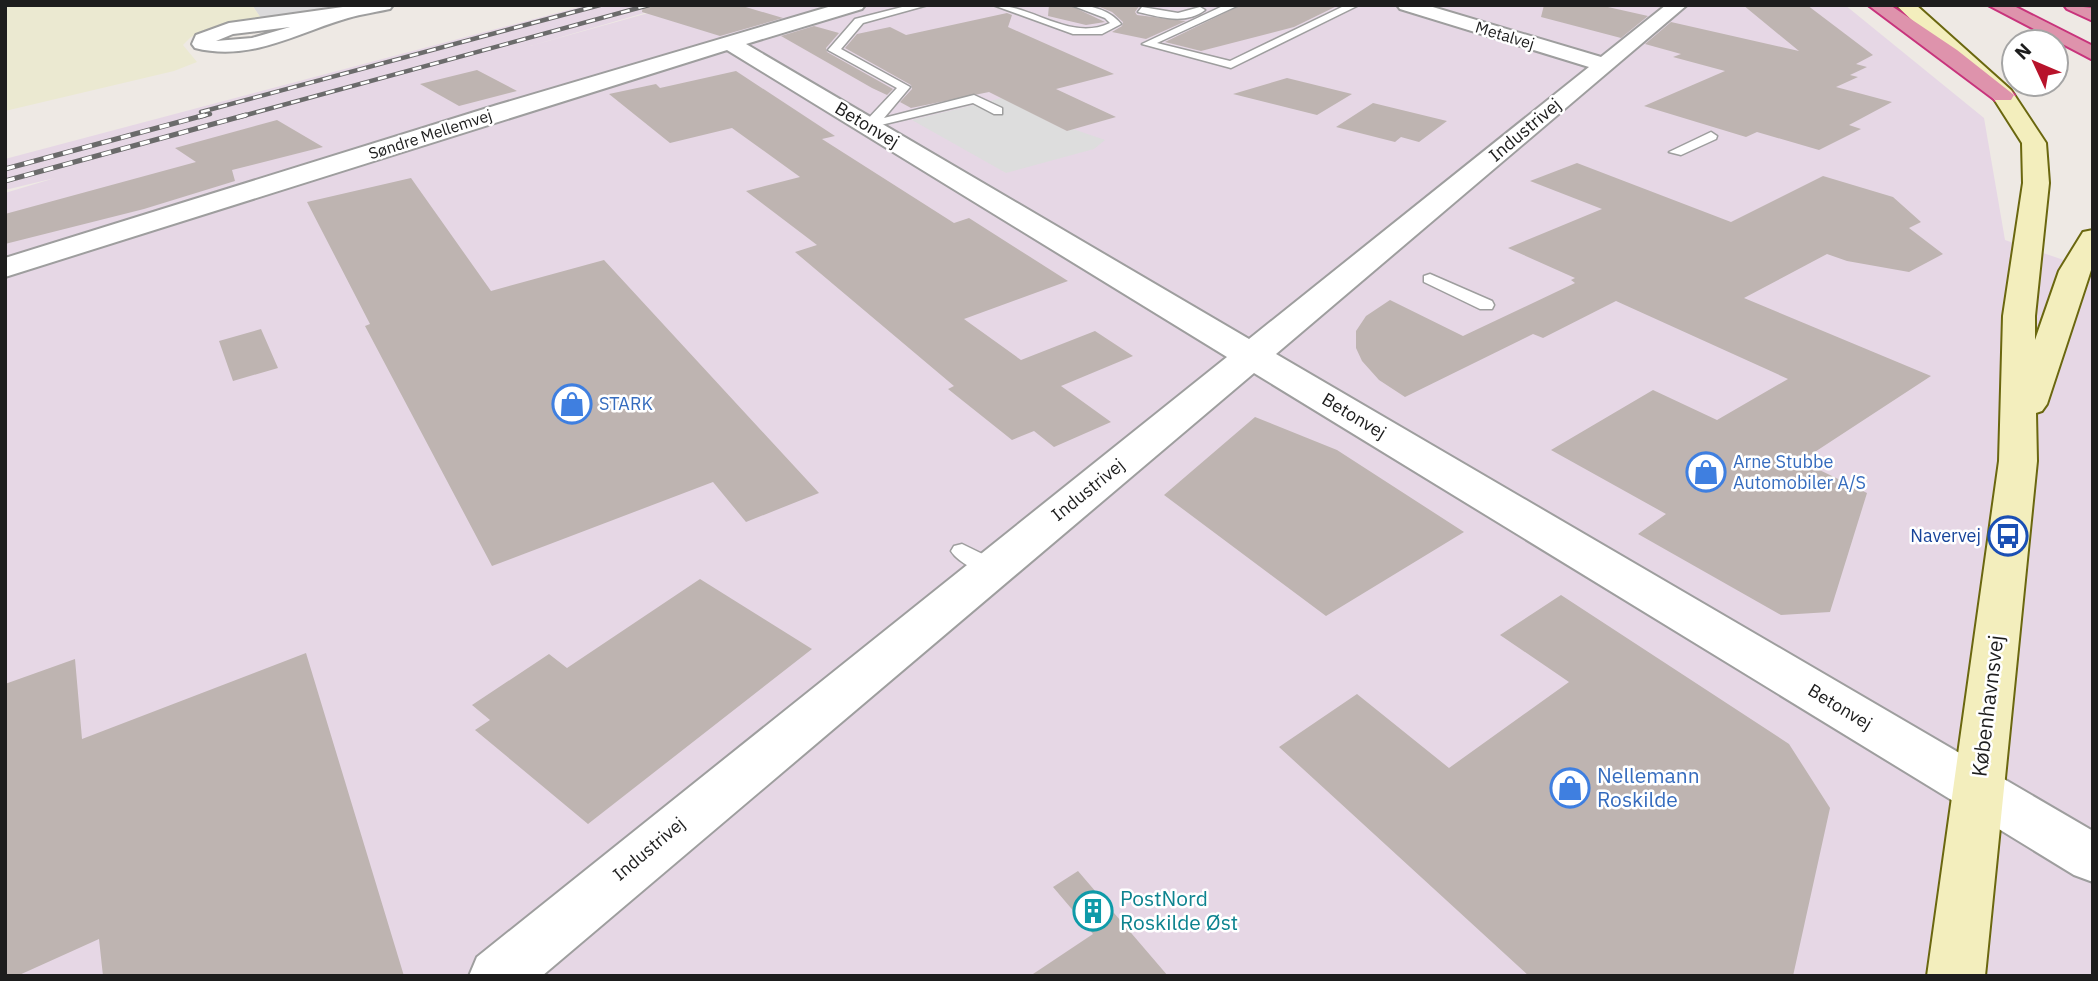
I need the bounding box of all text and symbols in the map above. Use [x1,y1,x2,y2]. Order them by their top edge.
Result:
street label: Metalvej [1473,17,1537,53]
north arrow [2000,28,2070,98]
text: N [2009,38,2036,64]
street label: Industrivej [1484,93,1565,166]
street label: Betonvej [831,96,904,153]
street label: Søndre Mellemvej [366,105,494,163]
shop icon: STARK [551,383,593,425]
street label: Betonvej [1318,387,1391,444]
place label: STARK [599,392,653,415]
place label: Arne Stubbe Automobiler A/S [1733,450,1866,494]
shop icon: Arne Stubbe Automobiler A/S [1685,451,1727,493]
street label: Industrivej [1047,453,1129,526]
bus stop icon: Navervej [1987,515,2029,557]
place label: Navervej [1910,524,1981,547]
street label: Københavnsvej [1964,633,2010,778]
street label: Betonvej [1804,678,1877,735]
place label: Nellemann Roskilde [1597,761,1700,813]
shop icon: Nellemann Roskilde [1549,767,1591,809]
street label: Industrivej [608,812,689,885]
place label: PostNord Roskilde Øst [1120,884,1238,936]
building icon: PostNord Roskilde Øst [1072,890,1114,932]

